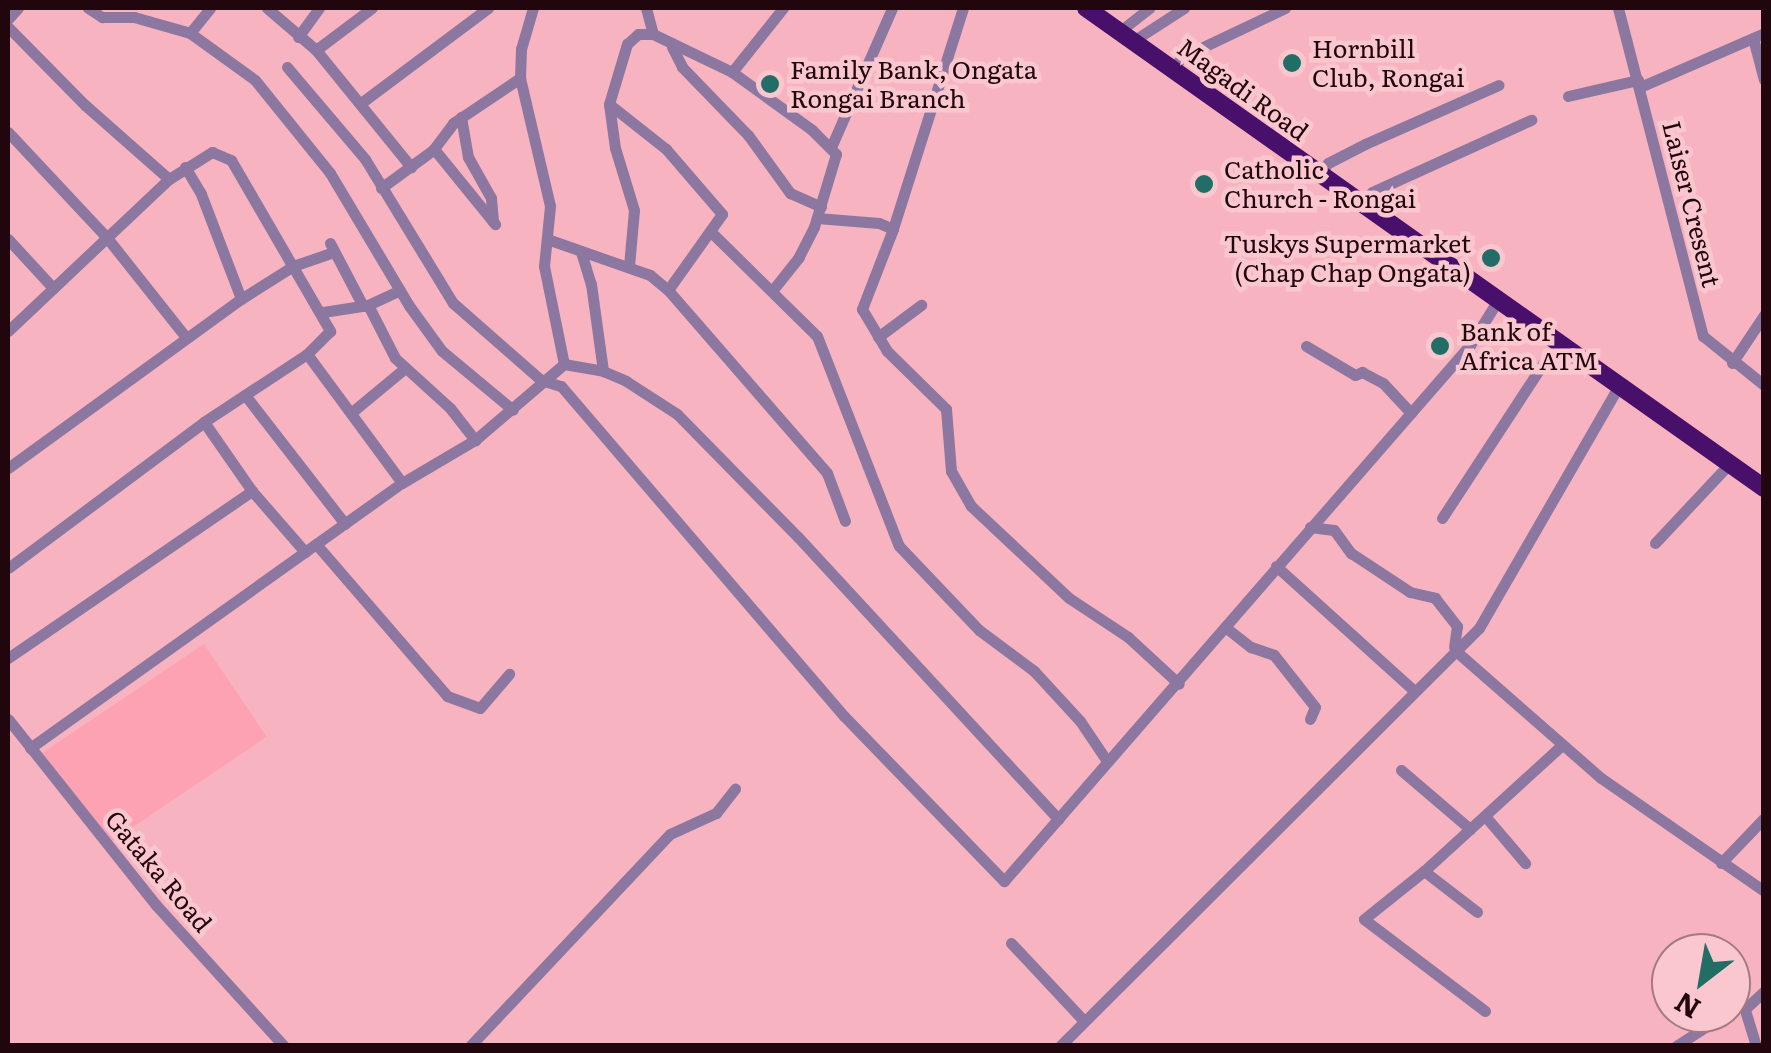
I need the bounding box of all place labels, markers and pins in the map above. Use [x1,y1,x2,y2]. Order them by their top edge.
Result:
place label: Hornbill Club, Rongai [1312,34,1465,93]
marker: Hornbill Club, Rongai [1281,52,1303,74]
place label: Family Bank, Ongata Rongai Branch [790,55,1037,114]
marker: Family Bank, Ongata Rongai Branch [759,73,781,95]
place label: Catholic Church - Rongai [1224,155,1416,214]
marker: Catholic Church - Rongai [1193,173,1215,195]
place label: Tuskys Supermarket (Chap Chap Ongata) [1224,229,1471,288]
marker: Tuskys Supermarket (Chap Chap Ongata) [1480,247,1502,269]
place label: Bank of Africa ATM [1460,317,1598,376]
marker: Bank of Africa ATM [1429,335,1451,357]

